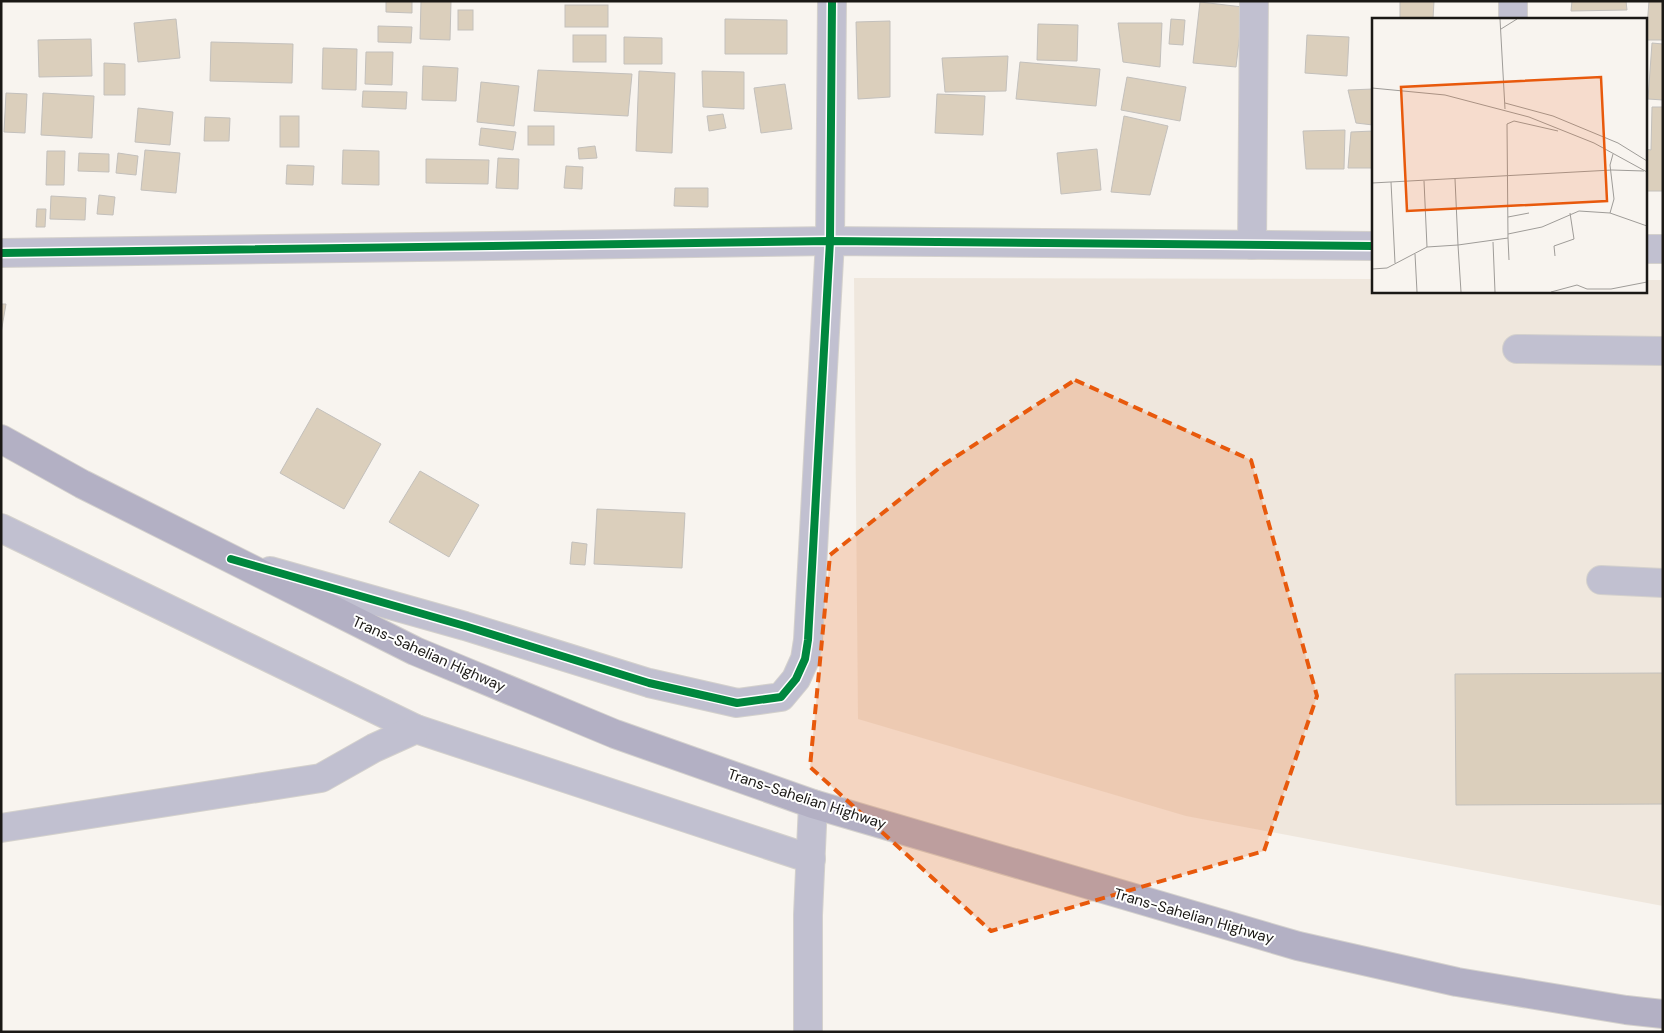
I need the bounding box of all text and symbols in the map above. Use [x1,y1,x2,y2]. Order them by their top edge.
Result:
inset map [1372,18,1646,292]
street label: Trans-Sahelian Highway [349,611,509,697]
street label: Trans-Sahelian Highway [725,764,889,834]
street label: Trans-Sahelian Highway [1112,884,1277,949]

